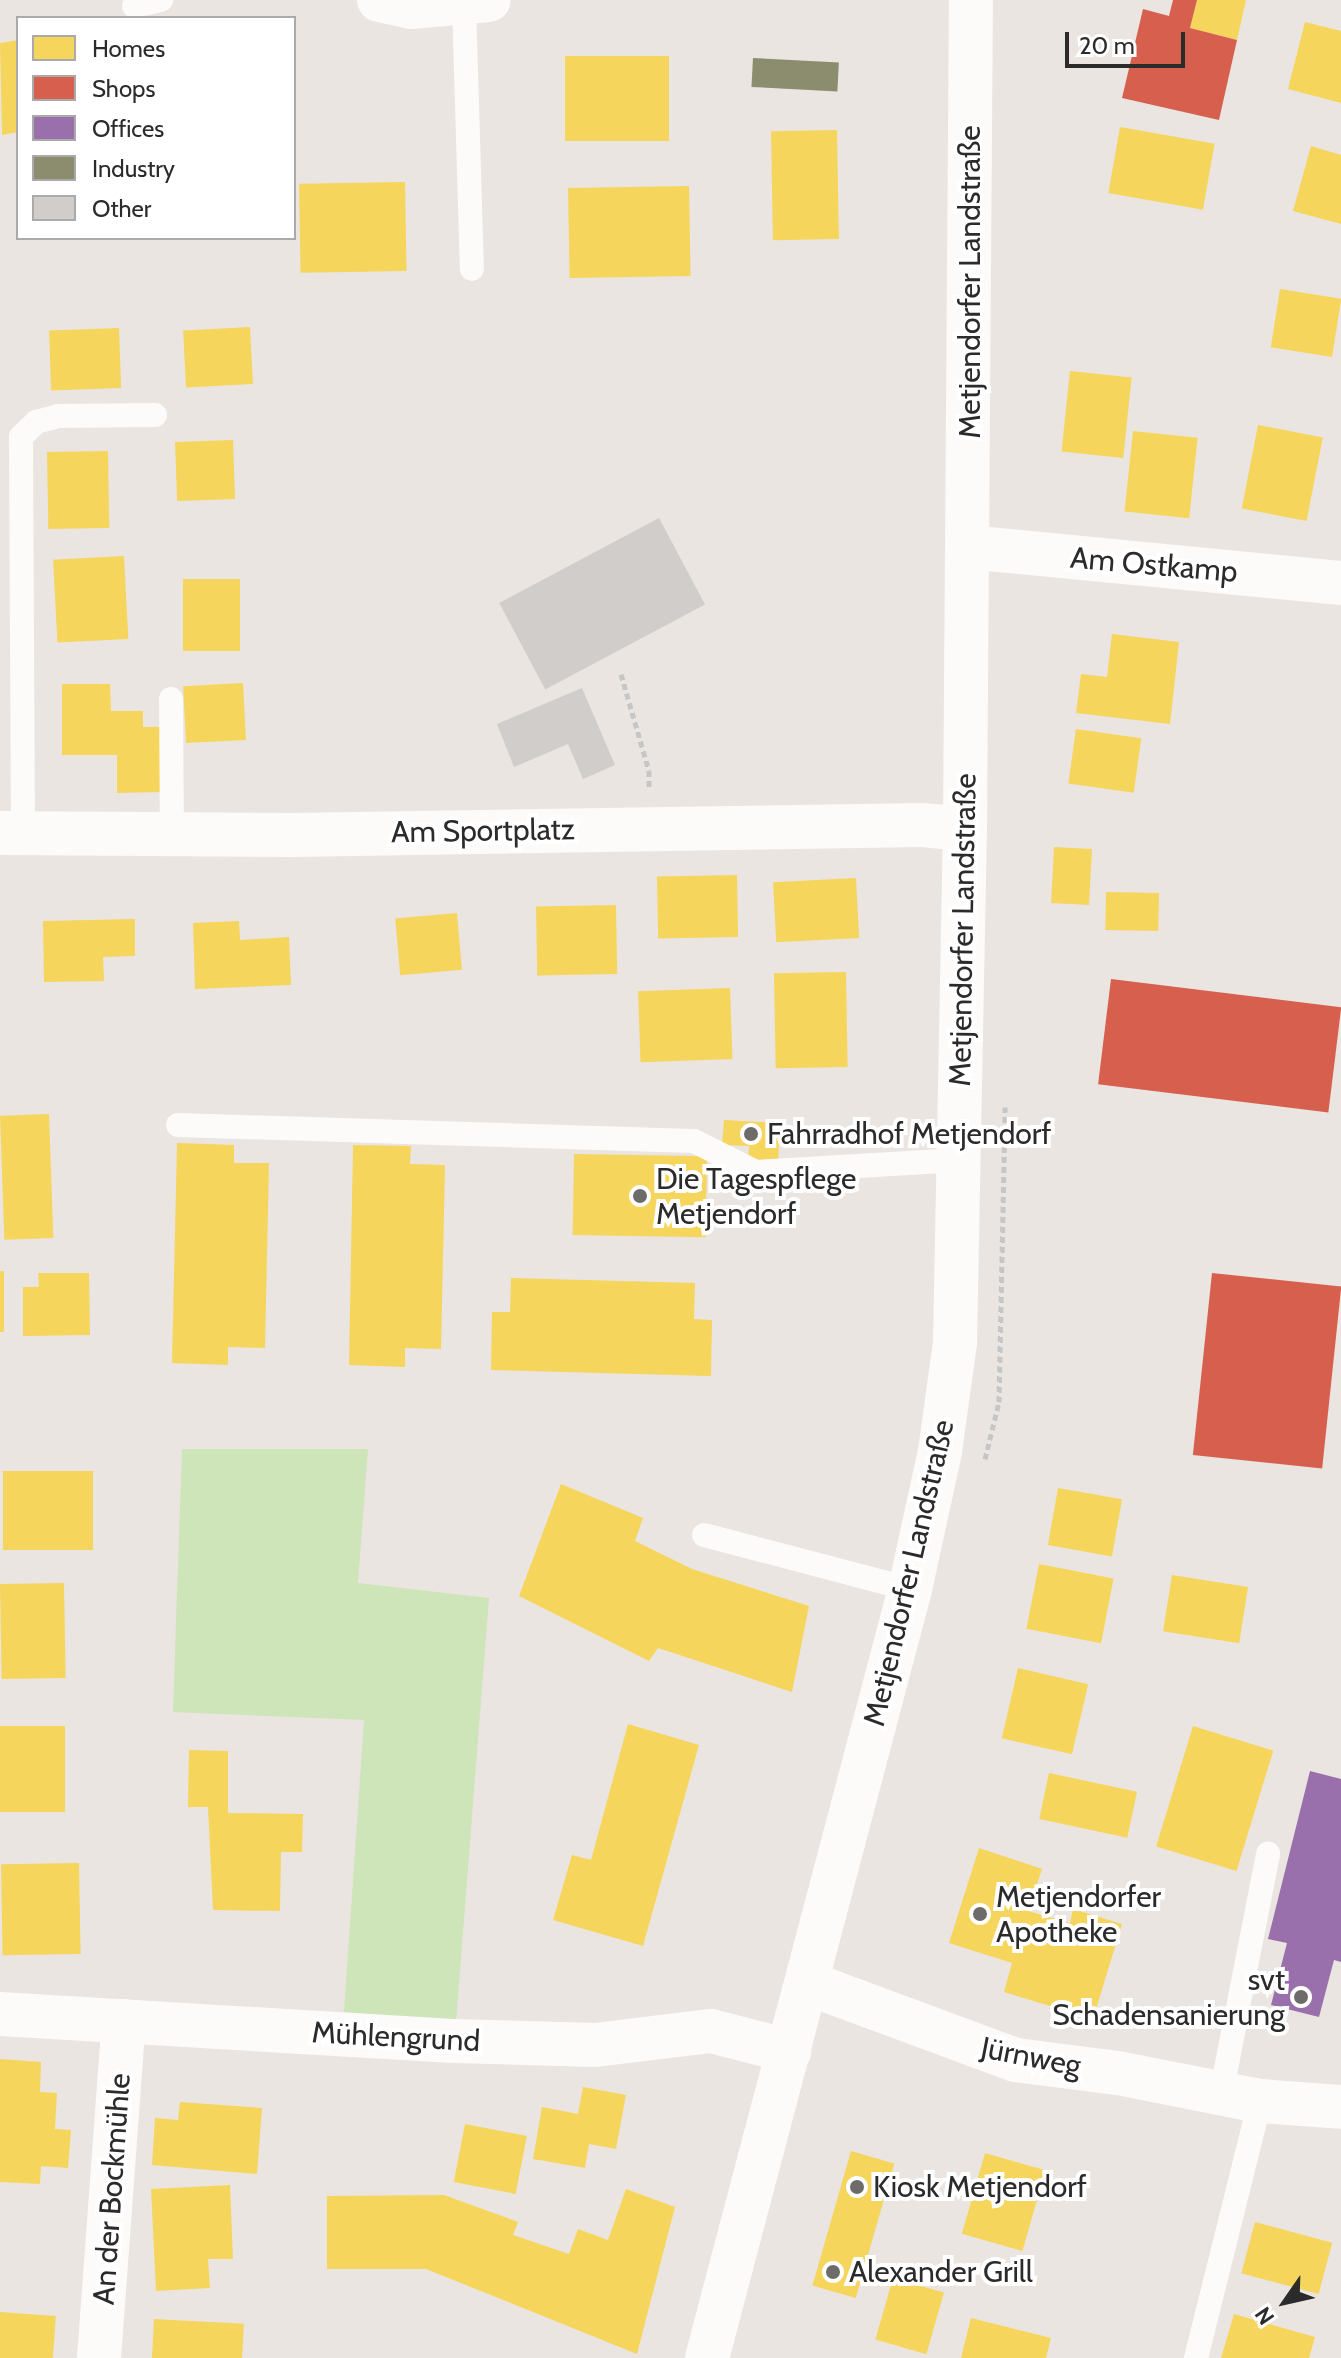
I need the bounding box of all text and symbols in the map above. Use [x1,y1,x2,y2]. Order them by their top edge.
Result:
legend [16,16,296,240]
scale bar [1069,16,1189,66]
text: 20 m [1079,31,1135,60]
text: Homes [92,34,165,63]
text: Shops [92,74,155,103]
text: Offices [92,114,164,143]
street label: Metjendorfer Landstraße [952,125,988,439]
text: Industry [92,154,175,183]
text: Other [92,194,151,223]
street label: Am Ostkamp [1069,540,1239,590]
street label: Metjendorfer Landstraße [942,773,984,1087]
street label: Am Sportplatz [391,811,575,851]
place label: Fahrradhof Metjendorf [767,1116,1051,1152]
marker: Fahrradhof Metjendorf [742,1125,760,1143]
place label: Die Tagespflege Metjendorf [656,1161,856,1232]
marker: Die Tagespflege Metjendorf [631,1187,649,1205]
street label: Metjendorfer Landstraße [856,1416,962,1730]
place label: Metjendorfer Apotheke [996,1879,1161,1950]
marker: Metjendorfer Apotheke [971,1905,989,1923]
place label: svt Schadensanierung [1052,1962,1285,2032]
marker: svt Schadensanierung [1292,1988,1310,2006]
street label: Mühlengrund [311,2015,481,2059]
street label: Jürnweg [978,2030,1084,2084]
street label: An der Bockmühle [86,2072,138,2306]
place label: Kiosk Metjendorf [873,2169,1087,2205]
marker: Kiosk Metjendorf [848,2178,866,2196]
place label: Alexander Grill [849,2254,1033,2290]
north arrow [1245,2262,1325,2342]
marker: Alexander Grill [824,2263,842,2281]
text: N [1249,2302,1280,2330]

